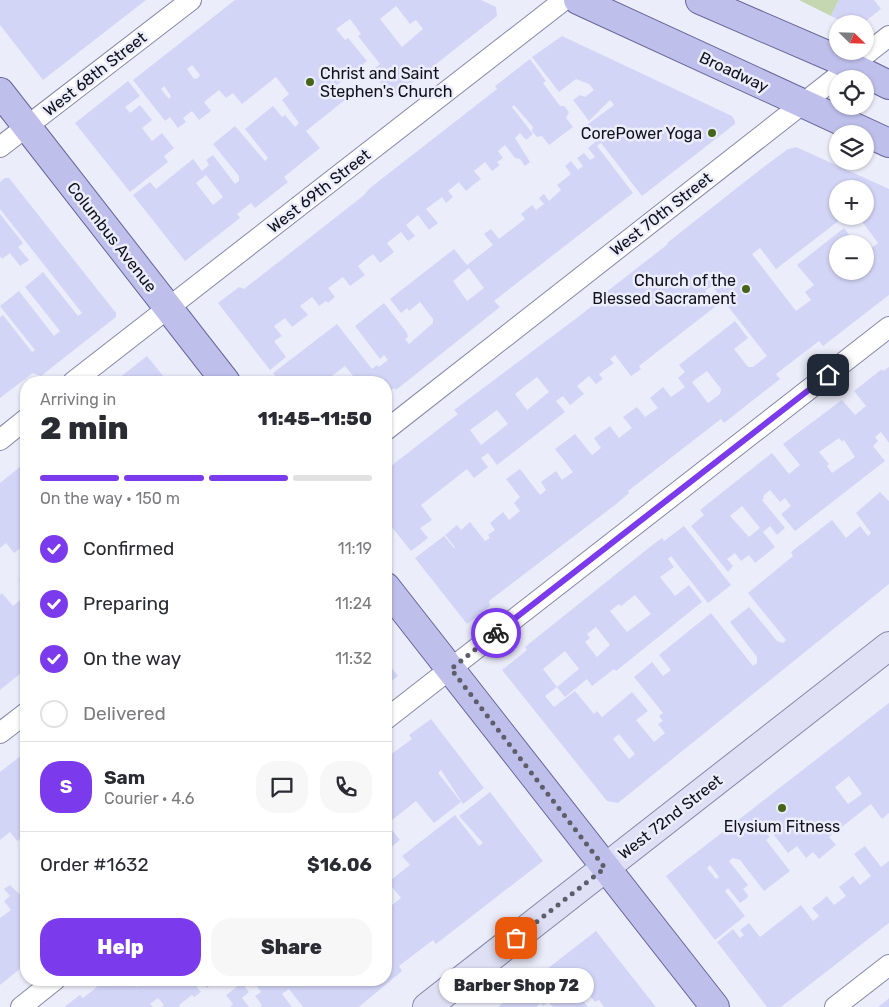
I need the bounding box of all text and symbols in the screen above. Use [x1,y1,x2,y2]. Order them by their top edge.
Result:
north arrow [829,15,874,60]
map controls [829,15,874,280]
street label: West 68th Street [40,28,150,120]
street label: Broadway [696,48,772,96]
place label: Christ and Saint Stephen's Church [320,64,452,101]
button: locate [829,70,874,115]
marker: Christ and Saint Stephen's Church [304,76,316,88]
place label: CorePower Yoga [581,124,702,143]
button: layers [829,125,874,170]
marker: CorePower Yoga [706,127,718,139]
street label: West 69th Street [264,145,374,237]
street label: West 70th Street [606,168,716,260]
street label: Columbus Avenue [63,178,161,296]
button: + [829,180,874,225]
button: − [829,235,874,280]
place label: Church of the Blessed Sacrament [592,271,736,308]
marker: Church of the Blessed Sacrament [740,283,752,295]
pin [807,354,849,396]
icon: home [814,361,842,389]
text: Arriving in [40,390,116,409]
text: 11:45–11:50 [258,407,372,430]
text: 2 min [40,409,129,447]
text: On the way · 150 m [40,489,180,508]
icon: check [40,535,68,563]
text: Confirmed [83,537,174,560]
text: 11:19 [338,539,372,558]
icon: check [40,590,68,618]
text: Preparing [83,592,169,615]
text: 11:24 [335,594,372,613]
courier [471,608,521,658]
icon: bike [482,619,510,647]
icon: check [40,645,68,673]
text: On the way [83,647,181,670]
text: 11:32 [335,649,372,668]
text: Delivered [83,702,166,725]
button: chat [256,761,308,813]
button: phone [320,761,372,813]
text: Sam [104,766,145,789]
street label: West 72nd Street [614,770,726,864]
text: S [60,775,72,798]
text: Courier · 4.6 [104,789,194,808]
marker: Elysium Fitness [776,802,788,814]
place label: Elysium Fitness [724,817,840,836]
text: Order #1632 [40,853,149,876]
text: $16.06 [307,853,372,876]
pin [495,917,537,959]
button: Help [40,918,201,976]
button: Share [211,918,372,976]
icon: bag [502,924,530,952]
callout: Barber Shop 72 [438,968,594,1003]
text: Barber Shop 72 [454,976,579,995]

